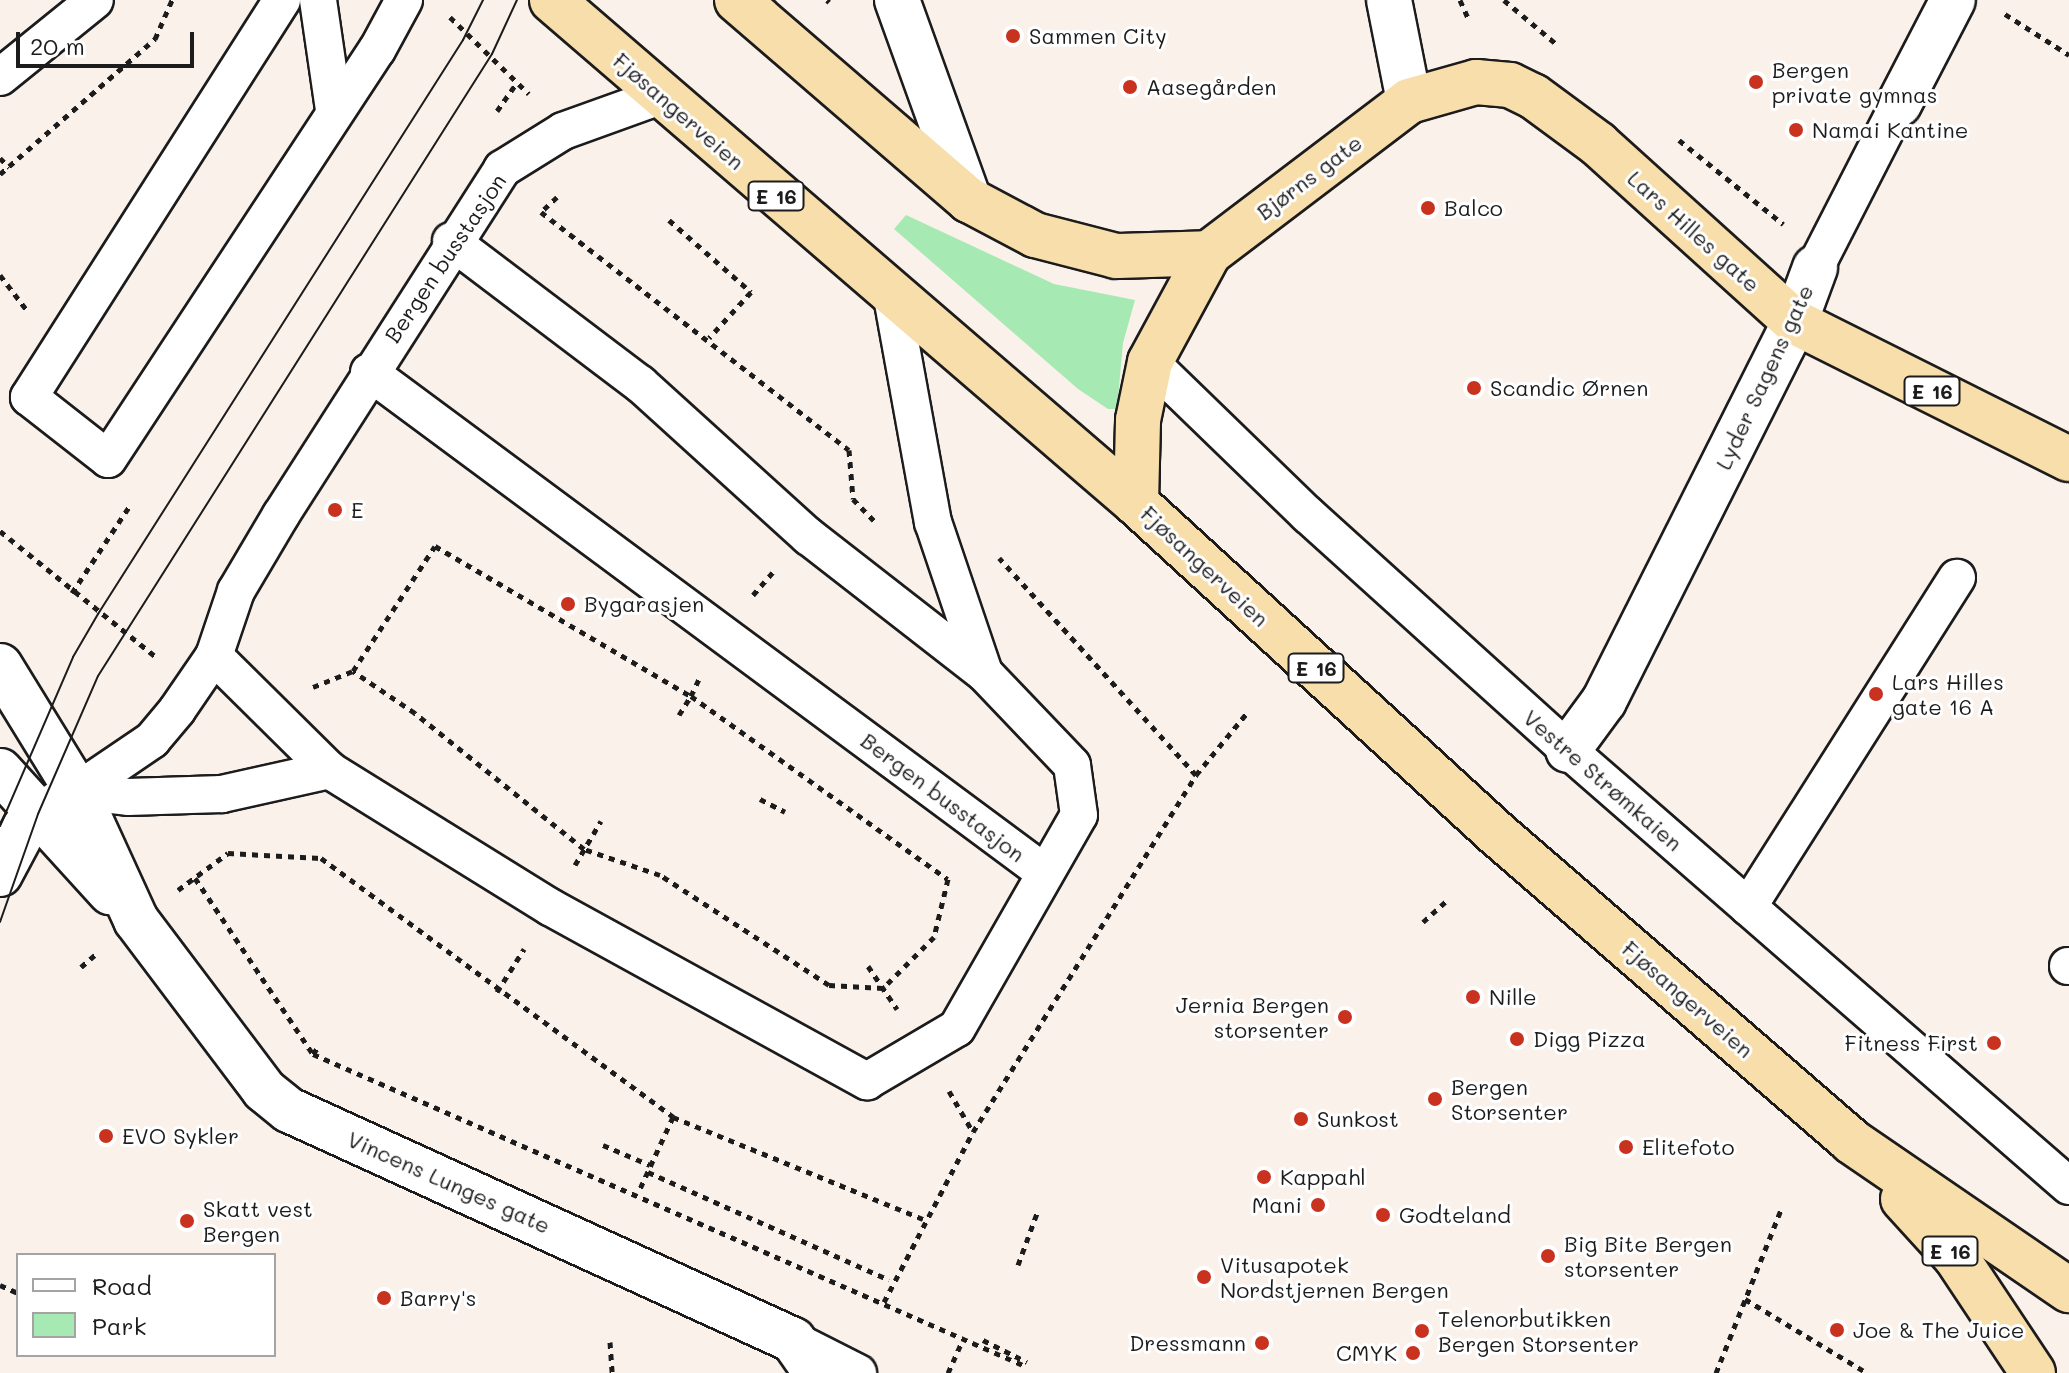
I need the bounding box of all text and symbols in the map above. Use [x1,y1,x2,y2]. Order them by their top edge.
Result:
scale bar [20,16,198,66]
place label: Sammen City [1029,23,1167,49]
marker: Sammen City [1004,27,1022,45]
text: 20 m [30,30,85,61]
street label: Fjøsangerveien [608,47,750,175]
place label: Bergen private gymnas [1772,56,1937,108]
marker: Bergen private gymnas [1747,73,1765,91]
place label: Aasegården [1146,74,1277,100]
marker: Aasegården [1121,78,1139,96]
place label: Namai Kantine [1812,117,1968,143]
marker: Namai Kantine [1787,121,1805,139]
street label: Bjørns gate [1251,129,1367,225]
street label: Lars Hilles gate [1623,165,1765,297]
street label: Bergen busstasjon [379,169,511,347]
road number: E 16 [746,180,806,212]
place label: Balco [1444,195,1503,221]
marker: Balco [1419,199,1437,217]
street label: Lyder Sagens gate [1710,280,1818,474]
place label: Scandic Ørnen [1490,375,1648,401]
road number: E 16 [1902,375,1962,407]
marker: Scandic Ørnen [1465,379,1483,397]
place label: E [351,497,364,523]
street label: Fjøsangerveien [1136,500,1274,632]
marker: E [326,501,344,519]
place label: Bygarasjen [584,591,704,617]
marker: Bygarasjen [559,595,577,613]
road number: E 16 [1286,652,1346,684]
place label: Lars Hilles gate 16 A [1892,668,2004,720]
marker: Lars Hilles gate 16 A [1867,685,1885,703]
street label: Vestre Strømkaien [1518,704,1688,856]
street label: Bergen busstasjon [856,727,1030,867]
street label: Fjøsangerveien [1617,935,1759,1063]
place label: Nille [1489,984,1537,1010]
marker: Nille [1464,988,1482,1006]
place label: Jernia Bergen storsenter [1176,991,1329,1042]
marker: Jernia Bergen storsenter [1336,1008,1354,1026]
place label: Digg Pizza [1533,1026,1646,1052]
marker: Digg Pizza [1508,1030,1526,1048]
place label: Fitness First [1845,1030,1978,1056]
marker: Fitness First [1985,1034,2003,1052]
place label: Bergen Storsenter [1451,1073,1568,1124]
marker: Bergen Storsenter [1426,1090,1444,1108]
place label: Sunkost [1317,1106,1399,1132]
marker: Sunkost [1292,1110,1310,1128]
place label: EVO Sykler [122,1123,239,1149]
street label: Vincens Lunges gate [344,1125,554,1239]
marker: EVO Sykler [97,1127,115,1145]
place label: Elitefoto [1642,1134,1734,1160]
marker: Elitefoto [1617,1138,1635,1156]
place label: Kappahl [1280,1164,1366,1190]
marker: Kappahl [1255,1168,1273,1186]
place label: Mani [1252,1192,1302,1218]
place label: Skatt vest Bergen [203,1195,313,1246]
marker: Mani [1309,1196,1327,1214]
place label: Godteland [1399,1202,1511,1228]
marker: Godteland [1374,1206,1392,1224]
marker: Skatt vest Bergen [178,1212,196,1230]
place label: Big Bite Bergen storsenter [1564,1230,1732,1282]
road number: E 16 [1920,1235,1980,1267]
marker: Big Bite Bergen storsenter [1539,1247,1557,1265]
place label: Vitusapotek Nordstjernen Bergen [1220,1251,1449,1302]
legend [16,1253,276,1357]
marker: Vitusapotek Nordstjernen Bergen [1195,1268,1213,1286]
text: Road [92,1270,152,1301]
place label: Barry's [400,1285,476,1311]
marker: Barry's [375,1289,393,1307]
place label: Telenorbutikken Bergen Storsenter [1438,1305,1639,1356]
text: Park [92,1310,146,1341]
place label: Joe & The Juice [1853,1317,2024,1343]
marker: Joe & The Juice [1828,1321,1846,1339]
marker: Telenorbutikken Bergen Storsenter [1413,1322,1431,1340]
place label: Dressmann [1129,1330,1246,1356]
marker: Dressmann [1253,1334,1271,1352]
place label: CMYK [1336,1340,1397,1366]
marker: CMYK [1404,1344,1422,1362]

